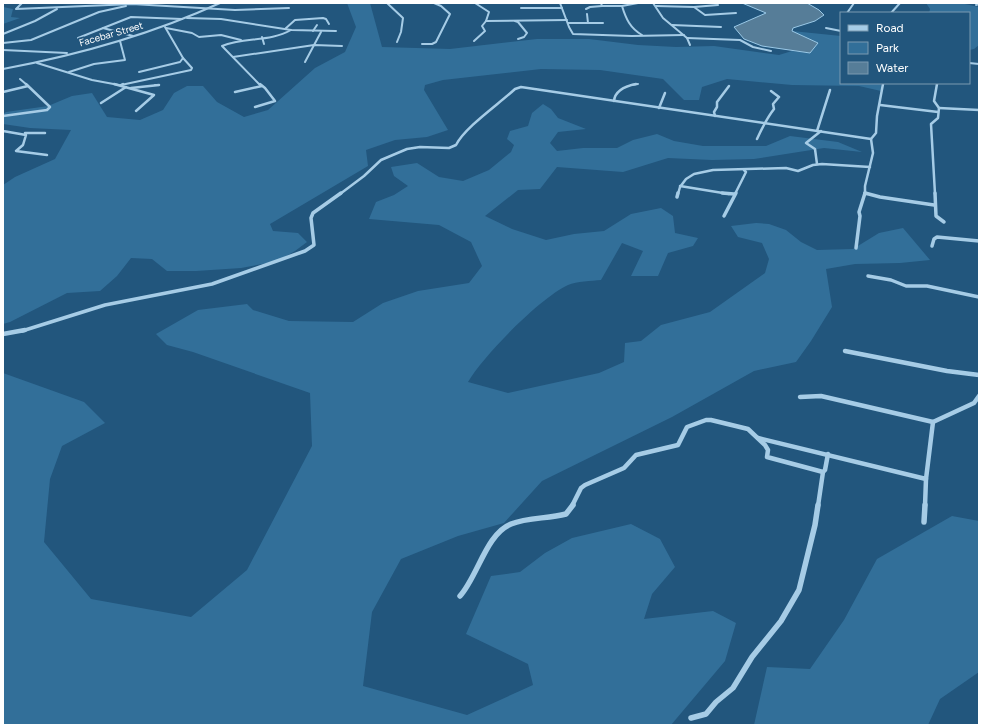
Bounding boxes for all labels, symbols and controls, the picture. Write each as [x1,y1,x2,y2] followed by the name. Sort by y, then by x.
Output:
[840,12,970,84] legend
[77,19,145,49] street label: Facebar Street
[876,21,904,35] text: Road
[876,41,899,55] text: Park
[876,61,908,75] text: Water

